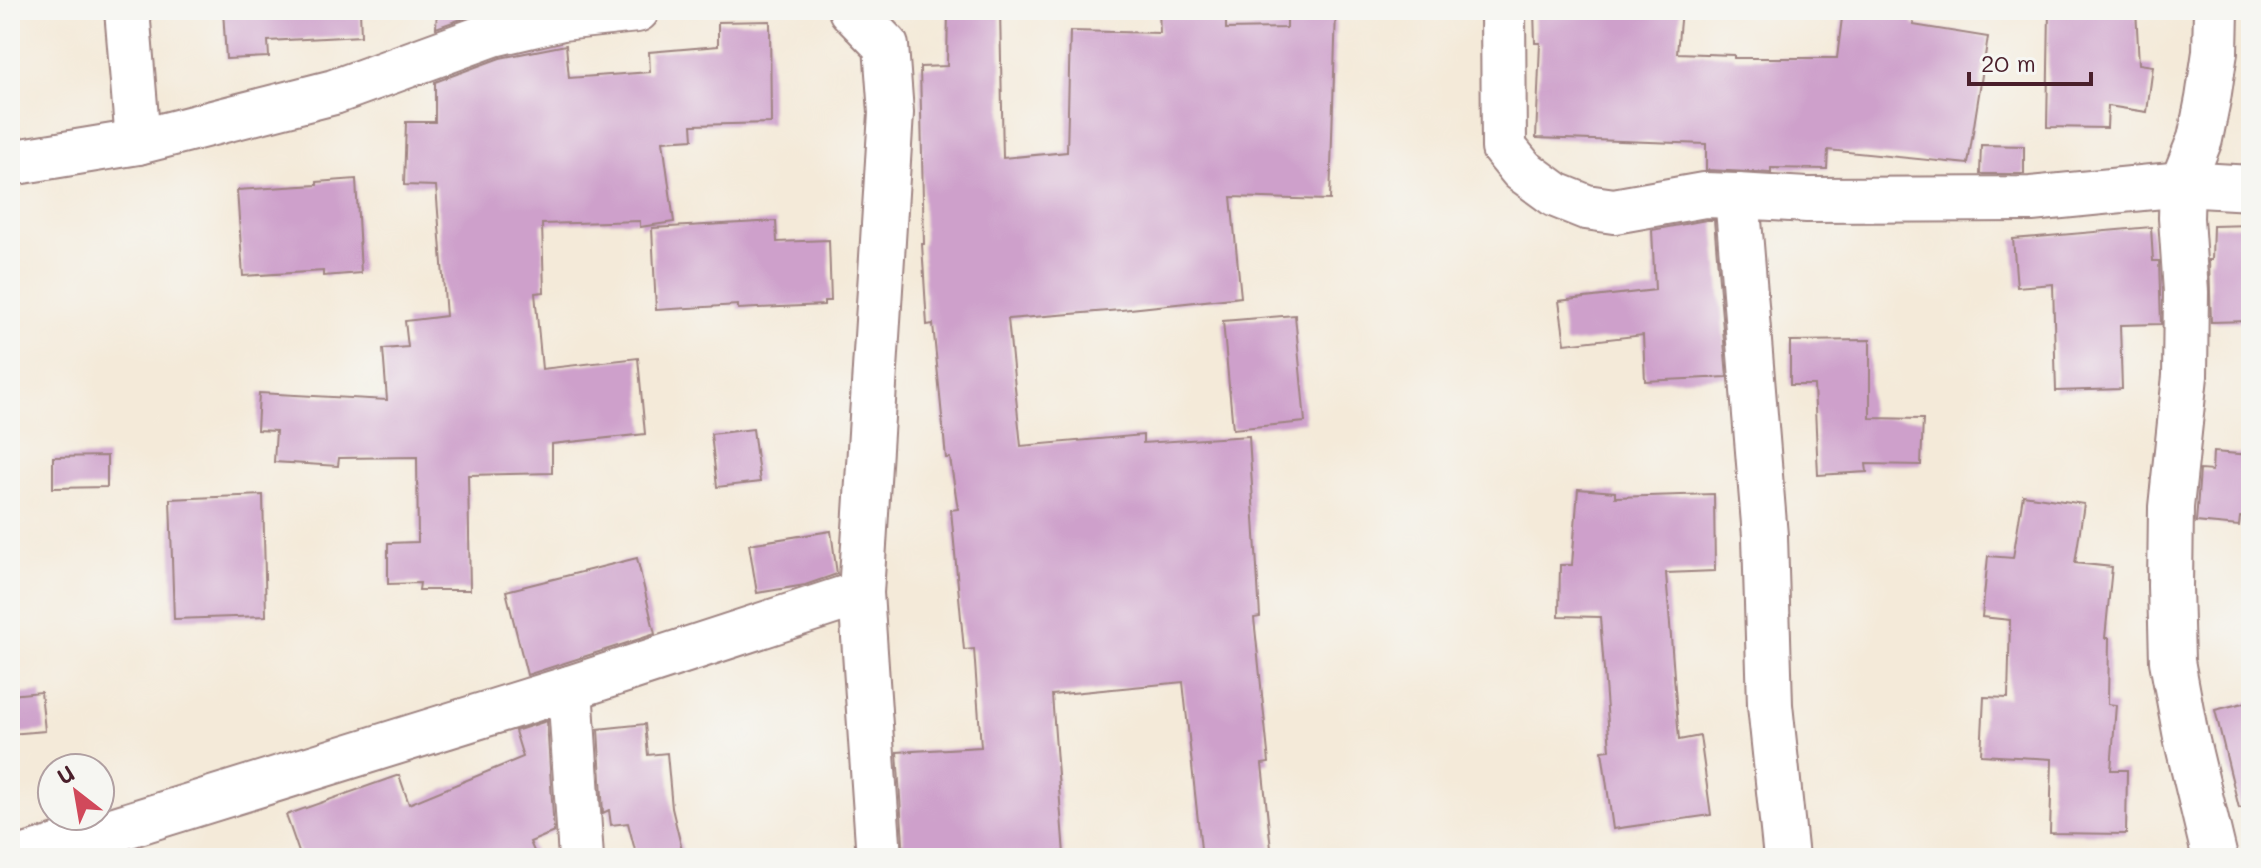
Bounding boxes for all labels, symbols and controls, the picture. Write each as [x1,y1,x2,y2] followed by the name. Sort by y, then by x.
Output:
[1969,36,2091,86] scale bar
[1981,47,2036,78] text: 20 m
[36,752,116,832] north arrow
[51,758,80,791] text: U

